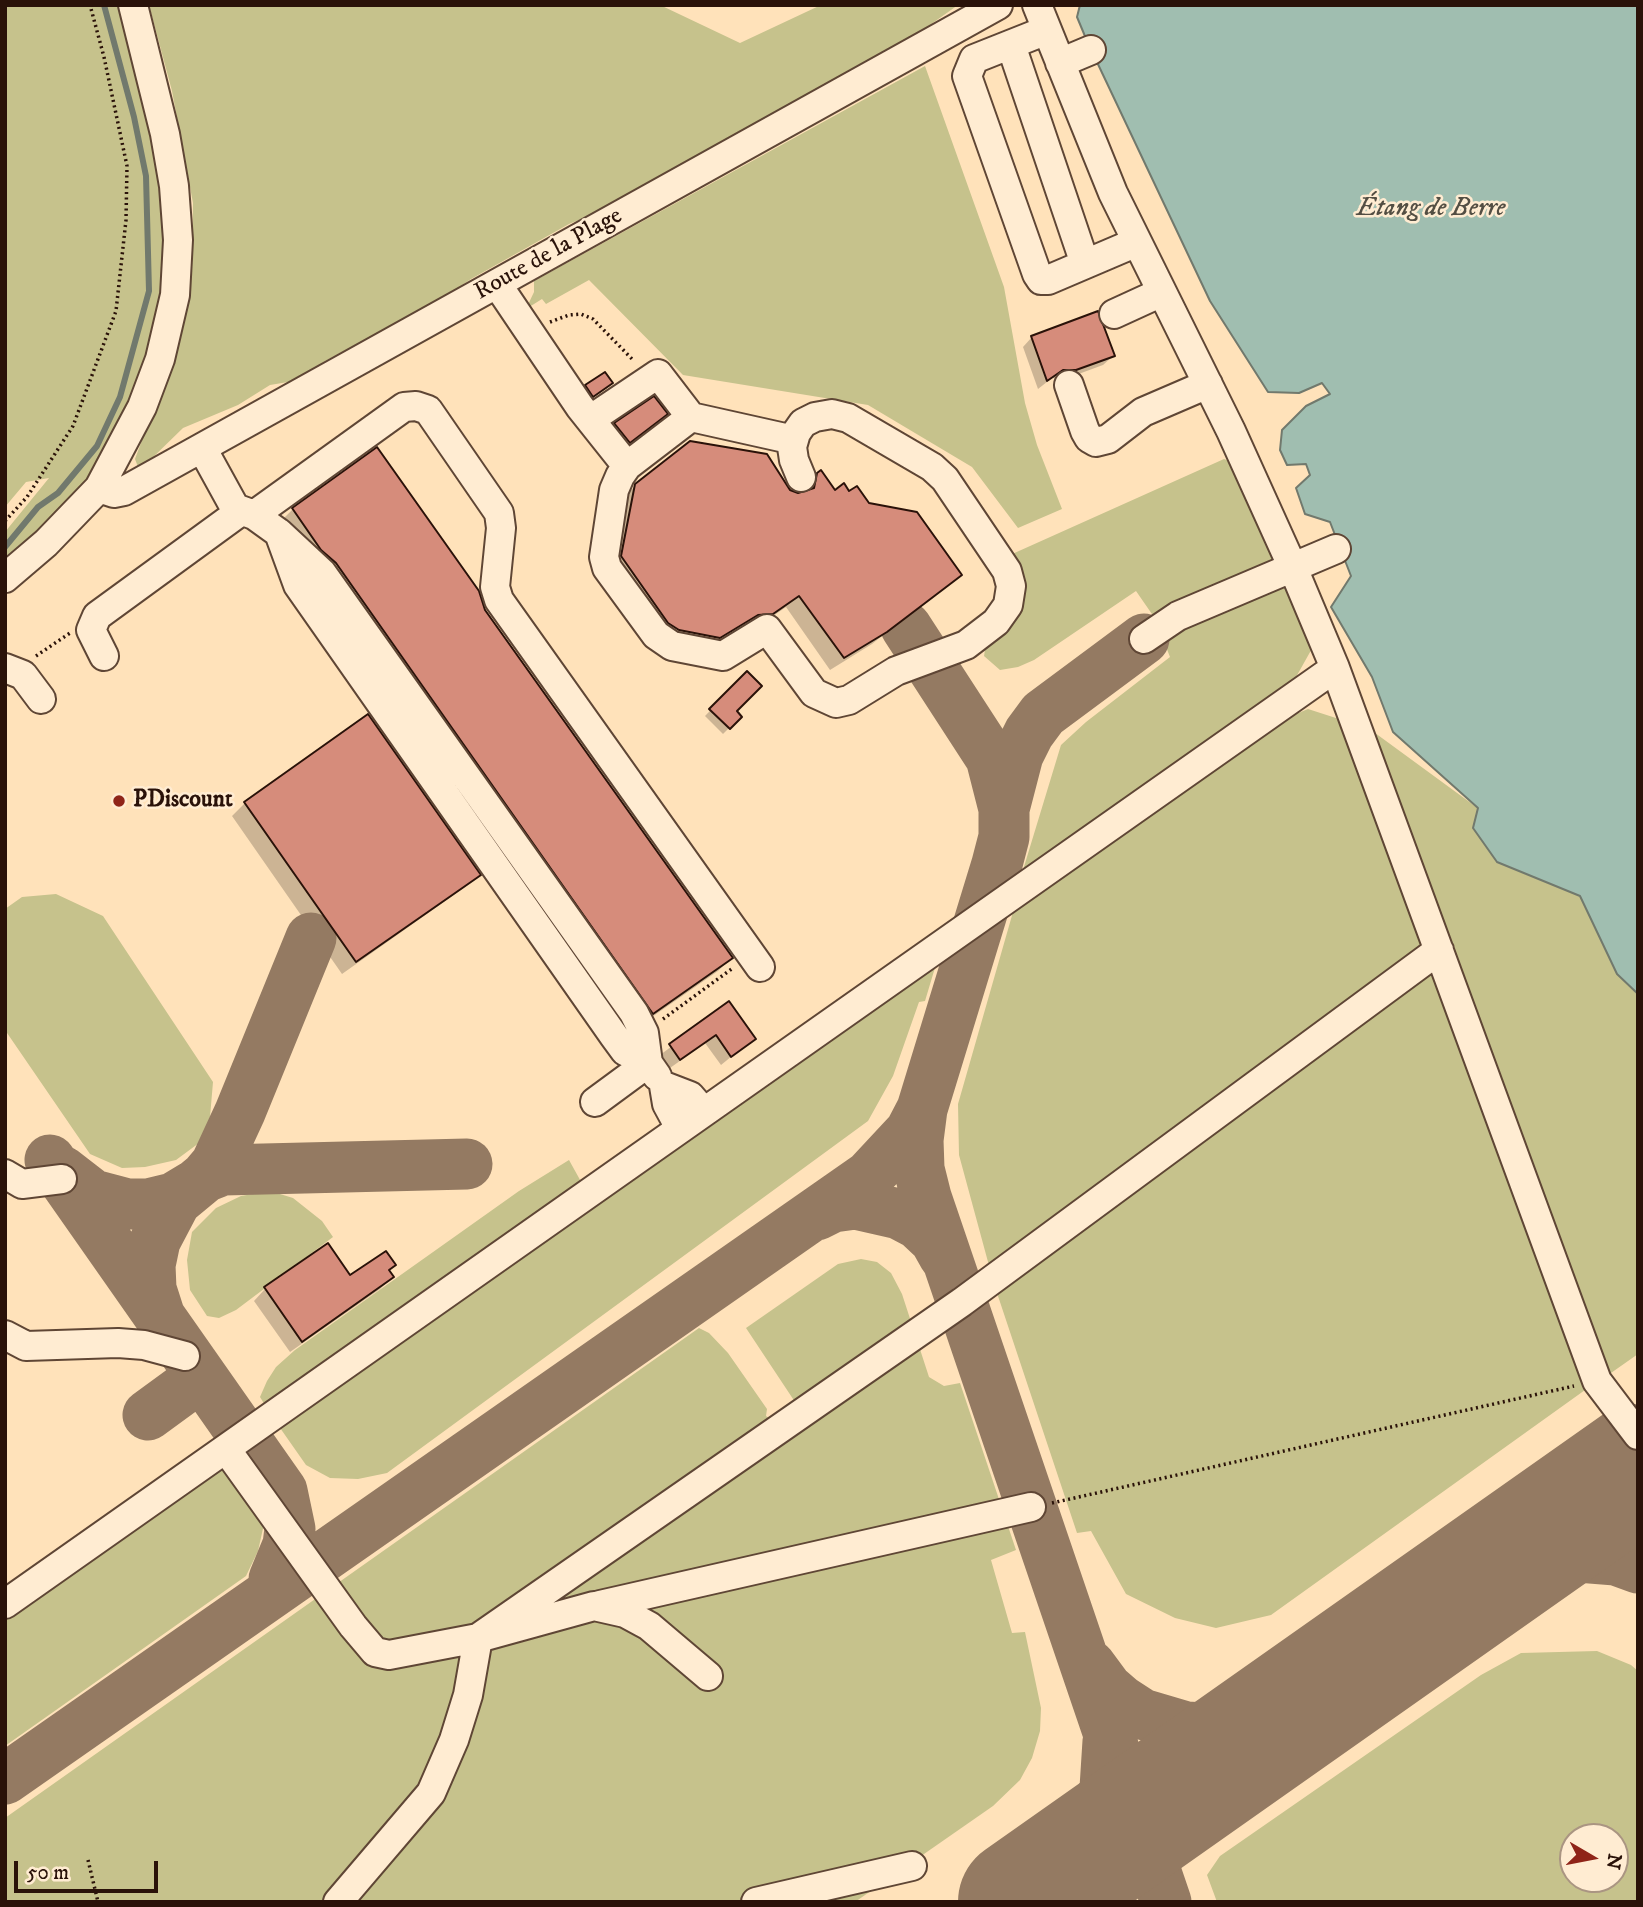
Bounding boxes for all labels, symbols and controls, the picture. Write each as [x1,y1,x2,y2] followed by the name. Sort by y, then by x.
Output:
[1357,194,1505,226] water label: Étang de Berre
[470,203,628,307] street label: Route de la Plage
[133,787,233,815] place label: PDiscount
[111,793,127,809] marker: PDiscount
[1559,1823,1629,1893] north arrow
[18,1848,161,1892] scale bar
[1601,1852,1626,1871] text: N
[27,1860,69,1886] text: 50 m

